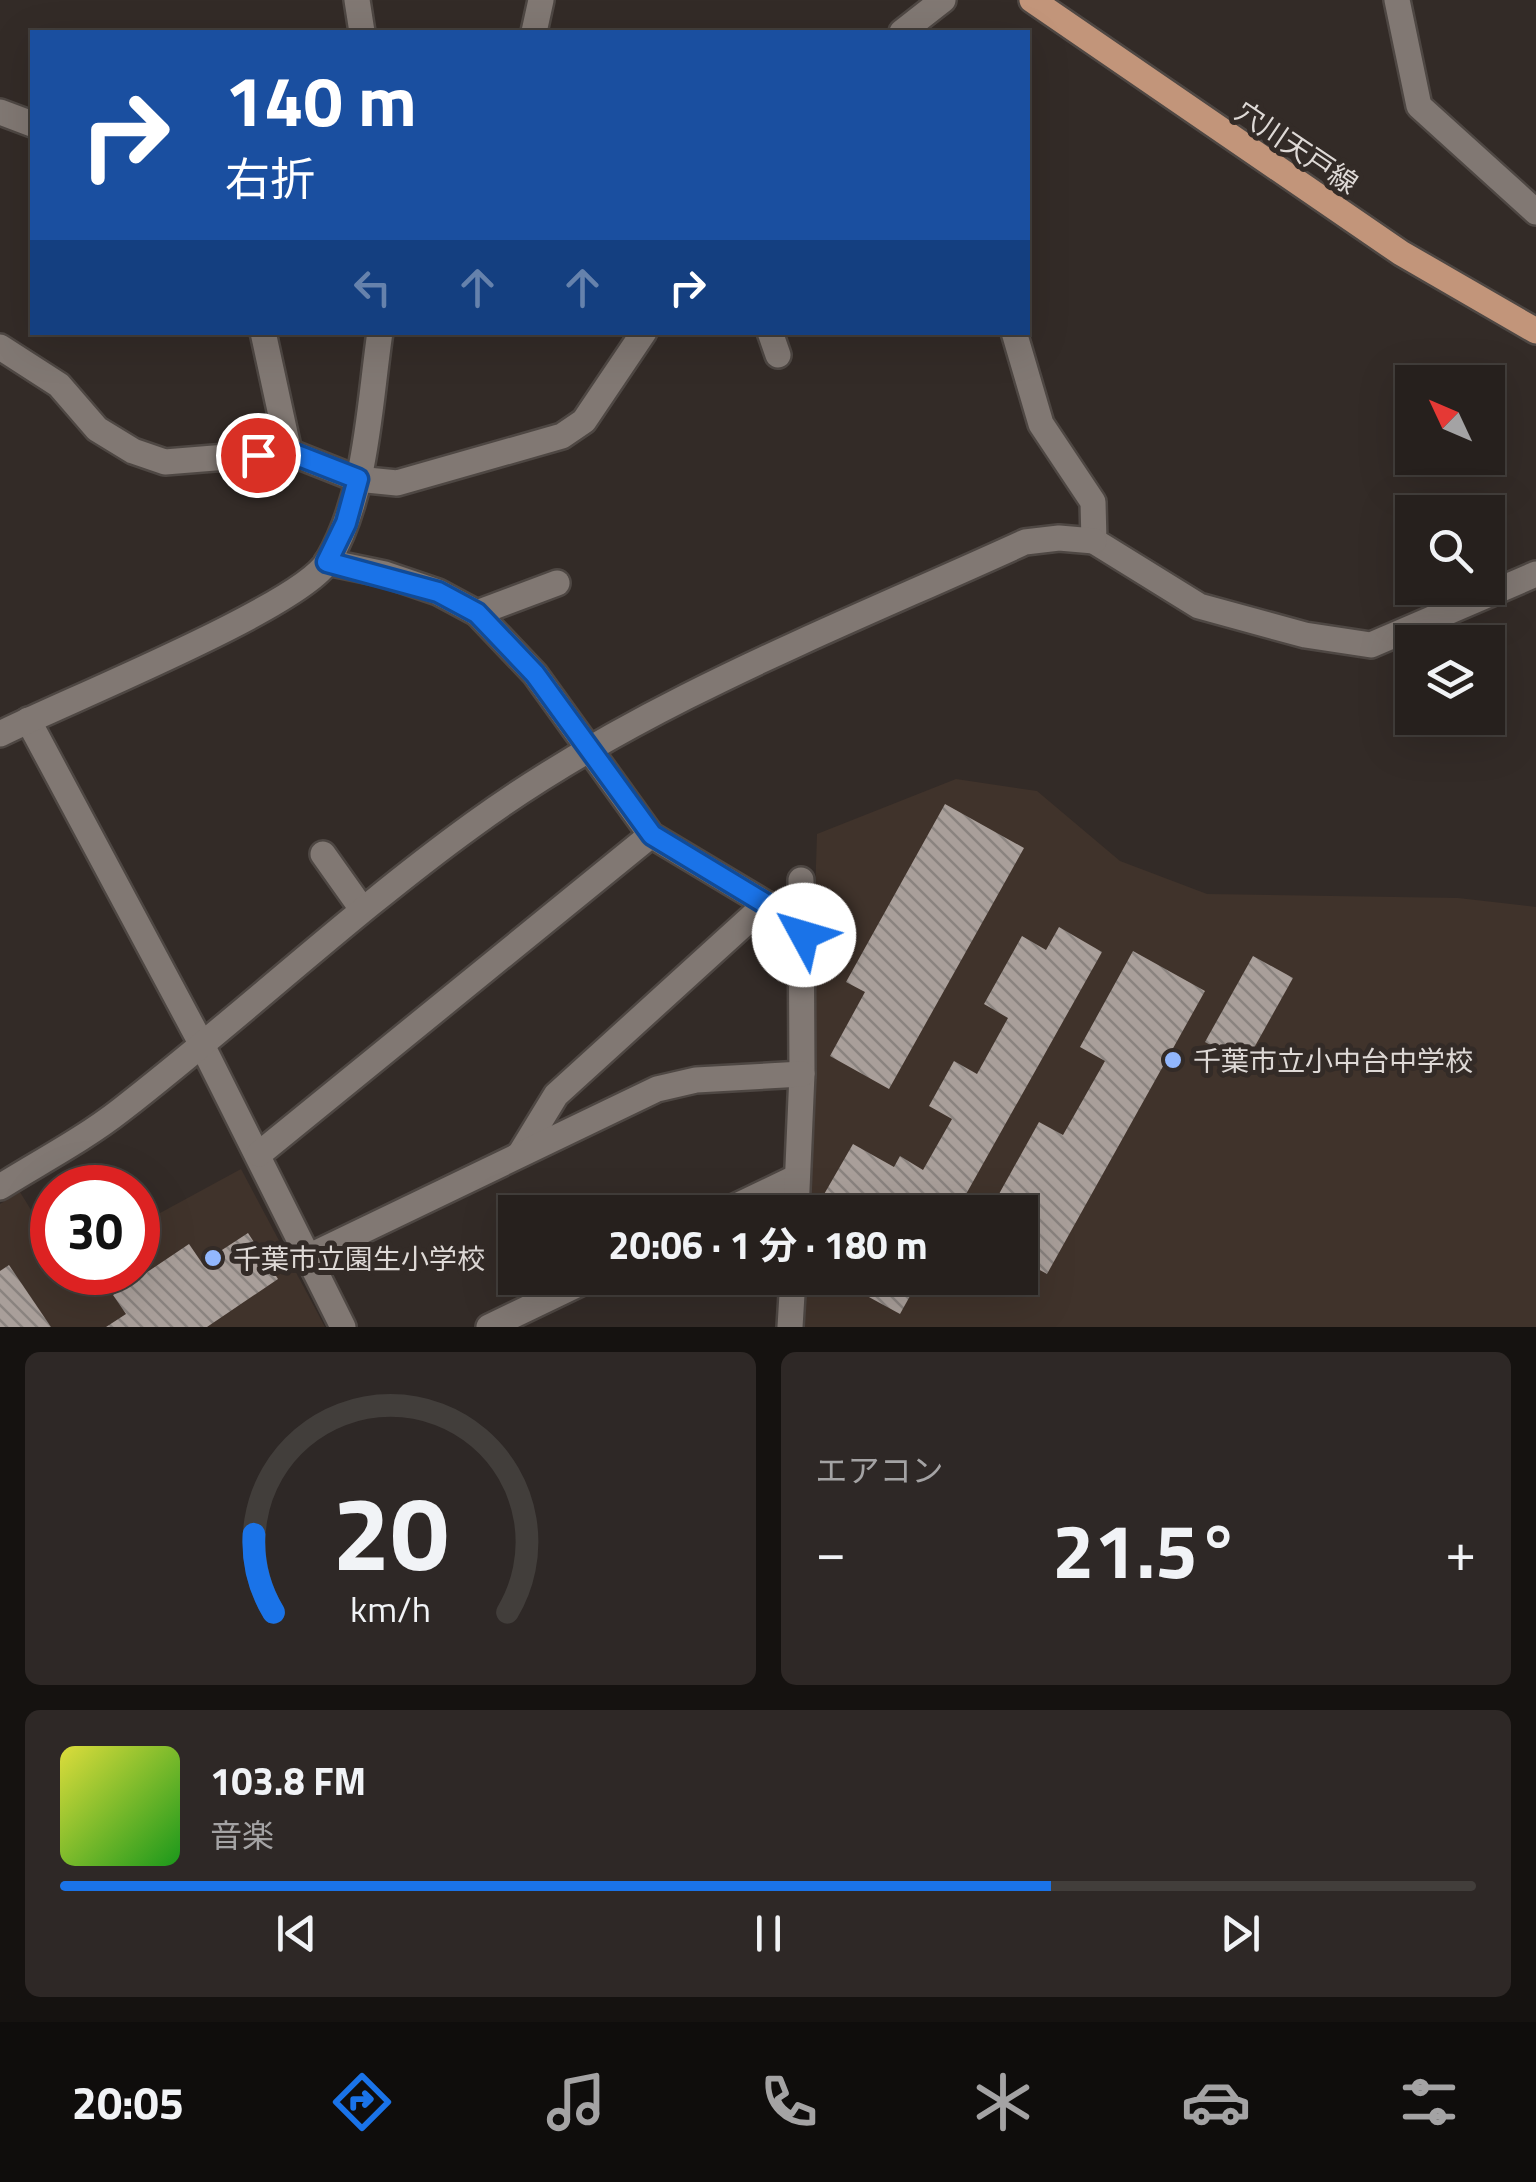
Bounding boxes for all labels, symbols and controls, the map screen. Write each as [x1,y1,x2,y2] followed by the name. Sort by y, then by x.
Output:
[225,47,417,153] text: 140 m
[60,70,190,200] icon: right
[1227,90,1367,204] street label: 穴川天戸線
[225,144,315,212] text: 右折
[345,260,400,315] icon: left
[450,260,505,315] icon: ahead
[555,260,610,315] icon: ahead
[660,260,715,315] icon: right
[1395,365,1505,475] north arrow
[1395,365,1505,735] map controls
[216,413,301,498] pin
[231,428,286,483] icon: arrive
[1395,495,1505,605] button: search
[1395,625,1505,735] button: layers
[752,883,856,987] position arrow
[1193,1039,1473,1082] place label: 千葉市立小中台中学校
[1162,1049,1184,1071] marker: 千葉市立小中台中学校
[30,1165,160,1295] speed limit sign: 30
[608,1216,928,1274] text: 20:06 · 1 分 · 180 m
[233,1237,485,1280] place label: 千葉市立園生小学校
[202,1247,224,1269] marker: 千葉市立園生小学校
[816,1446,944,1494] text: エアコン
[332,1452,448,1610] text: 20
[1052,1493,1239,1607] text: 21.5°
[816,1509,846,1592] text: −
[1445,1509,1476,1592] text: +
[350,1581,431,1636] text: km/h
[210,1752,366,1810] text: 103.8 FM
[210,1811,274,1859] text: 音楽
[269,1906,324,1961] icon: previous
[741,1906,796,1961] icon: pause
[1213,1906,1268,1961] icon: next
[327,2067,397,2137] icon: directions
[541,2067,611,2137] icon: music
[754,2067,824,2137] icon: phone
[968,2067,1038,2137] icon: climate
[1181,2067,1251,2137] icon: car
[1394,2067,1464,2137] icon: filters
[72,2068,184,2136] text: 20:05

